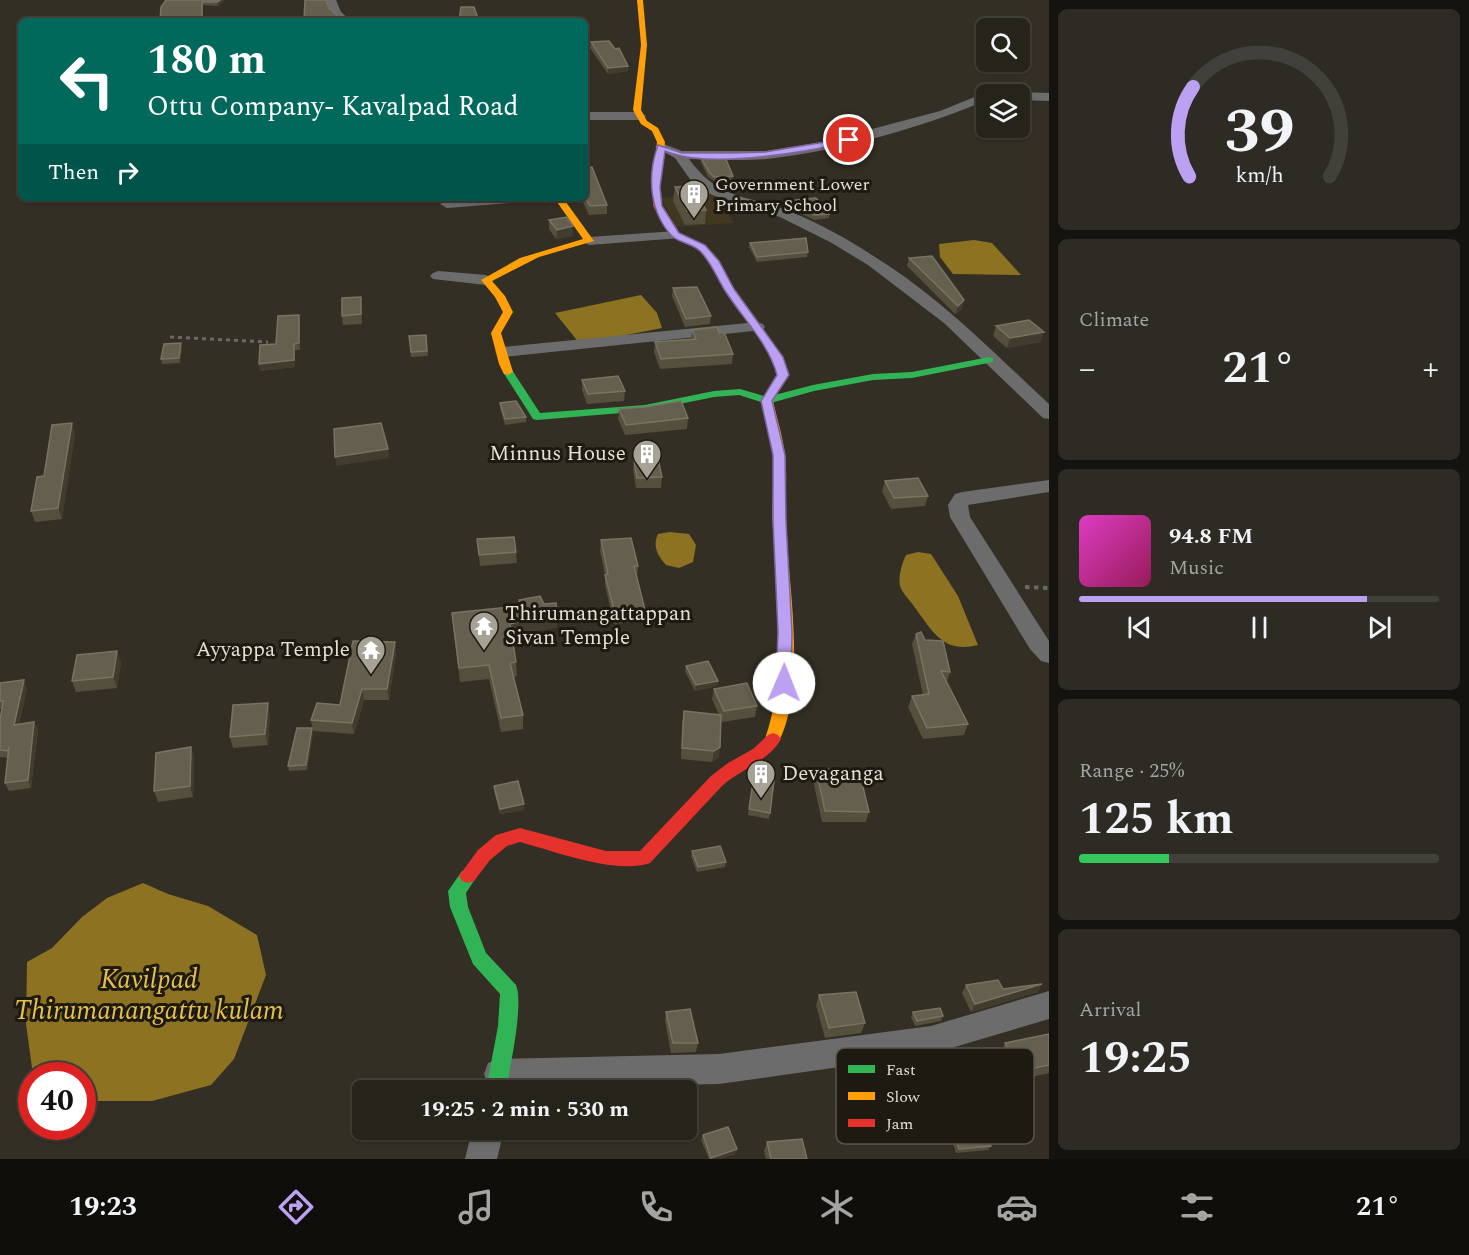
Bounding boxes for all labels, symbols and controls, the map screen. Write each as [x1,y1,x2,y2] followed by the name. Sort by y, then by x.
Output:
[976,18,1030,138] map controls
[976,18,1030,72] button: search
[147,29,266,92] text: 180 m
[48,42,126,120] icon: left
[976,84,1030,138] button: layers
[1224,85,1294,180] text: 39
[147,86,519,128] text: Ottu Company- Kavalpad Road
[823,114,874,165] pin
[832,123,865,156] icon: arrive
[48,156,99,189] text: Then
[111,156,144,189] icon: right
[1235,159,1283,192] text: km/h
[715,171,870,219] place label: Government Lower Primary School
[678,178,710,220] building icon: Government Lower Primary School
[1079,305,1149,335] text: Climate
[1223,334,1296,403] text: 21°
[1079,344,1096,394] text: −
[1423,344,1439,394] text: +
[489,438,626,470] place label: Minnus House
[631,438,663,480] building icon: Minnus House
[1169,520,1253,553] text: 94.8 FM
[1169,553,1224,583] text: Music
[505,598,691,654] place label: Thirumangattappan Sivan Temple
[468,610,500,652] temple icon: Thirumangattappan Sivan Temple
[1123,611,1156,644] icon: previous
[1243,611,1276,644] icon: pause
[1363,611,1396,644] icon: next
[196,634,350,666] place label: Ayyappa Temple
[355,634,387,676] temple icon: Ayyappa Temple
[752,651,816,715] position arrow
[1079,756,1184,786] text: Range · 25%
[745,758,777,800] building icon: Devaganga
[782,758,885,790] place label: Devaganga
[1079,785,1234,854] text: 125 km
[14,959,284,1032] water label: Kavilpad Thirumanangattu kulam
[1079,995,1141,1025] text: Arrival
[1079,1024,1192,1093] text: 19:25
[836,1048,1034,1144] legend
[886,1058,916,1082] text: Fast
[18,1062,96,1140] speed limit sign: 40
[886,1085,921,1109] text: Slow
[420,1093,629,1126] text: 19:25 · 2 min · 530 m
[886,1112,914,1136] text: Jam
[69,1186,137,1228] text: 19:23
[275,1186,317,1228] icon: directions
[455,1186,497,1228] icon: music
[635,1186,677,1228] icon: phone
[816,1186,858,1228] icon: climate
[996,1186,1038,1228] icon: car
[1176,1186,1218,1228] icon: filters
[1356,1186,1400,1228] text: 21°

